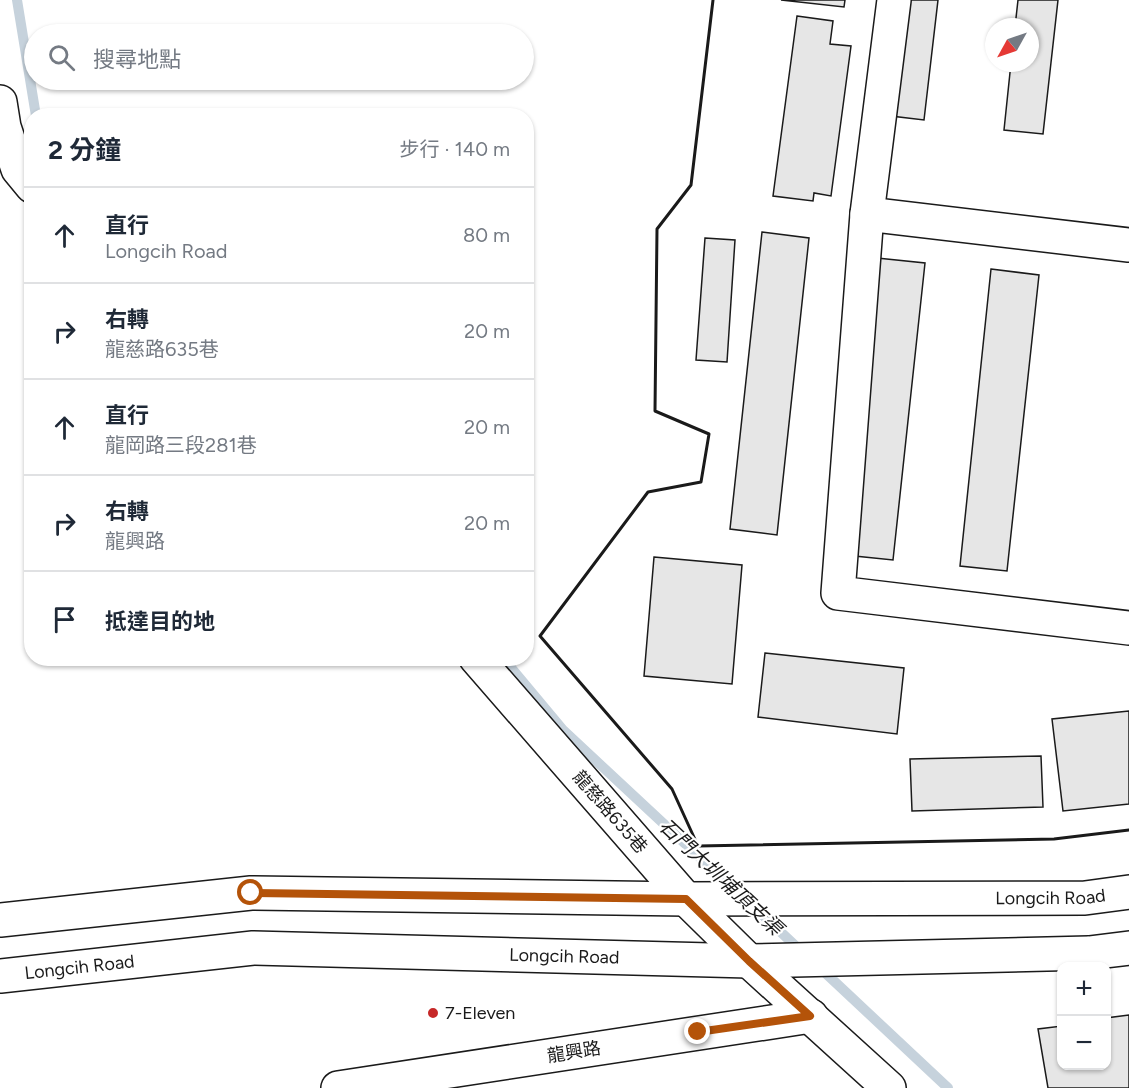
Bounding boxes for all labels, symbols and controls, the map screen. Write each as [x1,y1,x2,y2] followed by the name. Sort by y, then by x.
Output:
[985,18,1039,72] north arrow
[24,24,534,90] search box
[45,41,78,74] icon: search
[93,46,181,73] text: 搜尋地點
[48,134,121,166] text: 2 分鐘
[400,137,510,161] text: 步行 · 140 m
[105,212,149,239] text: 直行
[48,219,81,252] icon: ahead
[463,223,510,247] text: 80 m
[105,239,228,263] text: Longcih Road
[105,306,149,333] text: 右轉
[48,315,81,348] icon: right
[464,319,510,343] text: 20 m
[105,337,219,361] text: 龍慈路635巷
[105,402,149,429] text: 直行
[48,411,81,444] icon: ahead
[464,415,510,439] text: 20 m
[105,433,257,457] text: 龍岡路三段281巷
[105,498,149,525] text: 右轉
[48,507,81,540] icon: right
[464,511,510,535] text: 20 m
[105,529,165,553] text: 龍興路
[48,603,81,636] icon: arrive
[105,608,215,635] text: 抵達目的地
[568,766,652,858] street label: 龍慈路635巷
[654,814,790,942] water label: 石門大圳埔頂支渠
[237,879,263,905] route start
[995,884,1107,909] street label: Longcih Road
[509,944,620,969] street label: Longcih Road
[23,950,136,984] street label: Longcih Road
[1057,962,1111,1070] map controls
[1057,962,1111,1016] button: +
[445,1002,515,1024] place label: 7-Eleven
[426,1006,440,1020] marker: 7-Eleven
[1057,1016,1111,1070] button: −
[684,1018,710,1044] route end
[546,1037,602,1067] street label: 龍興路

